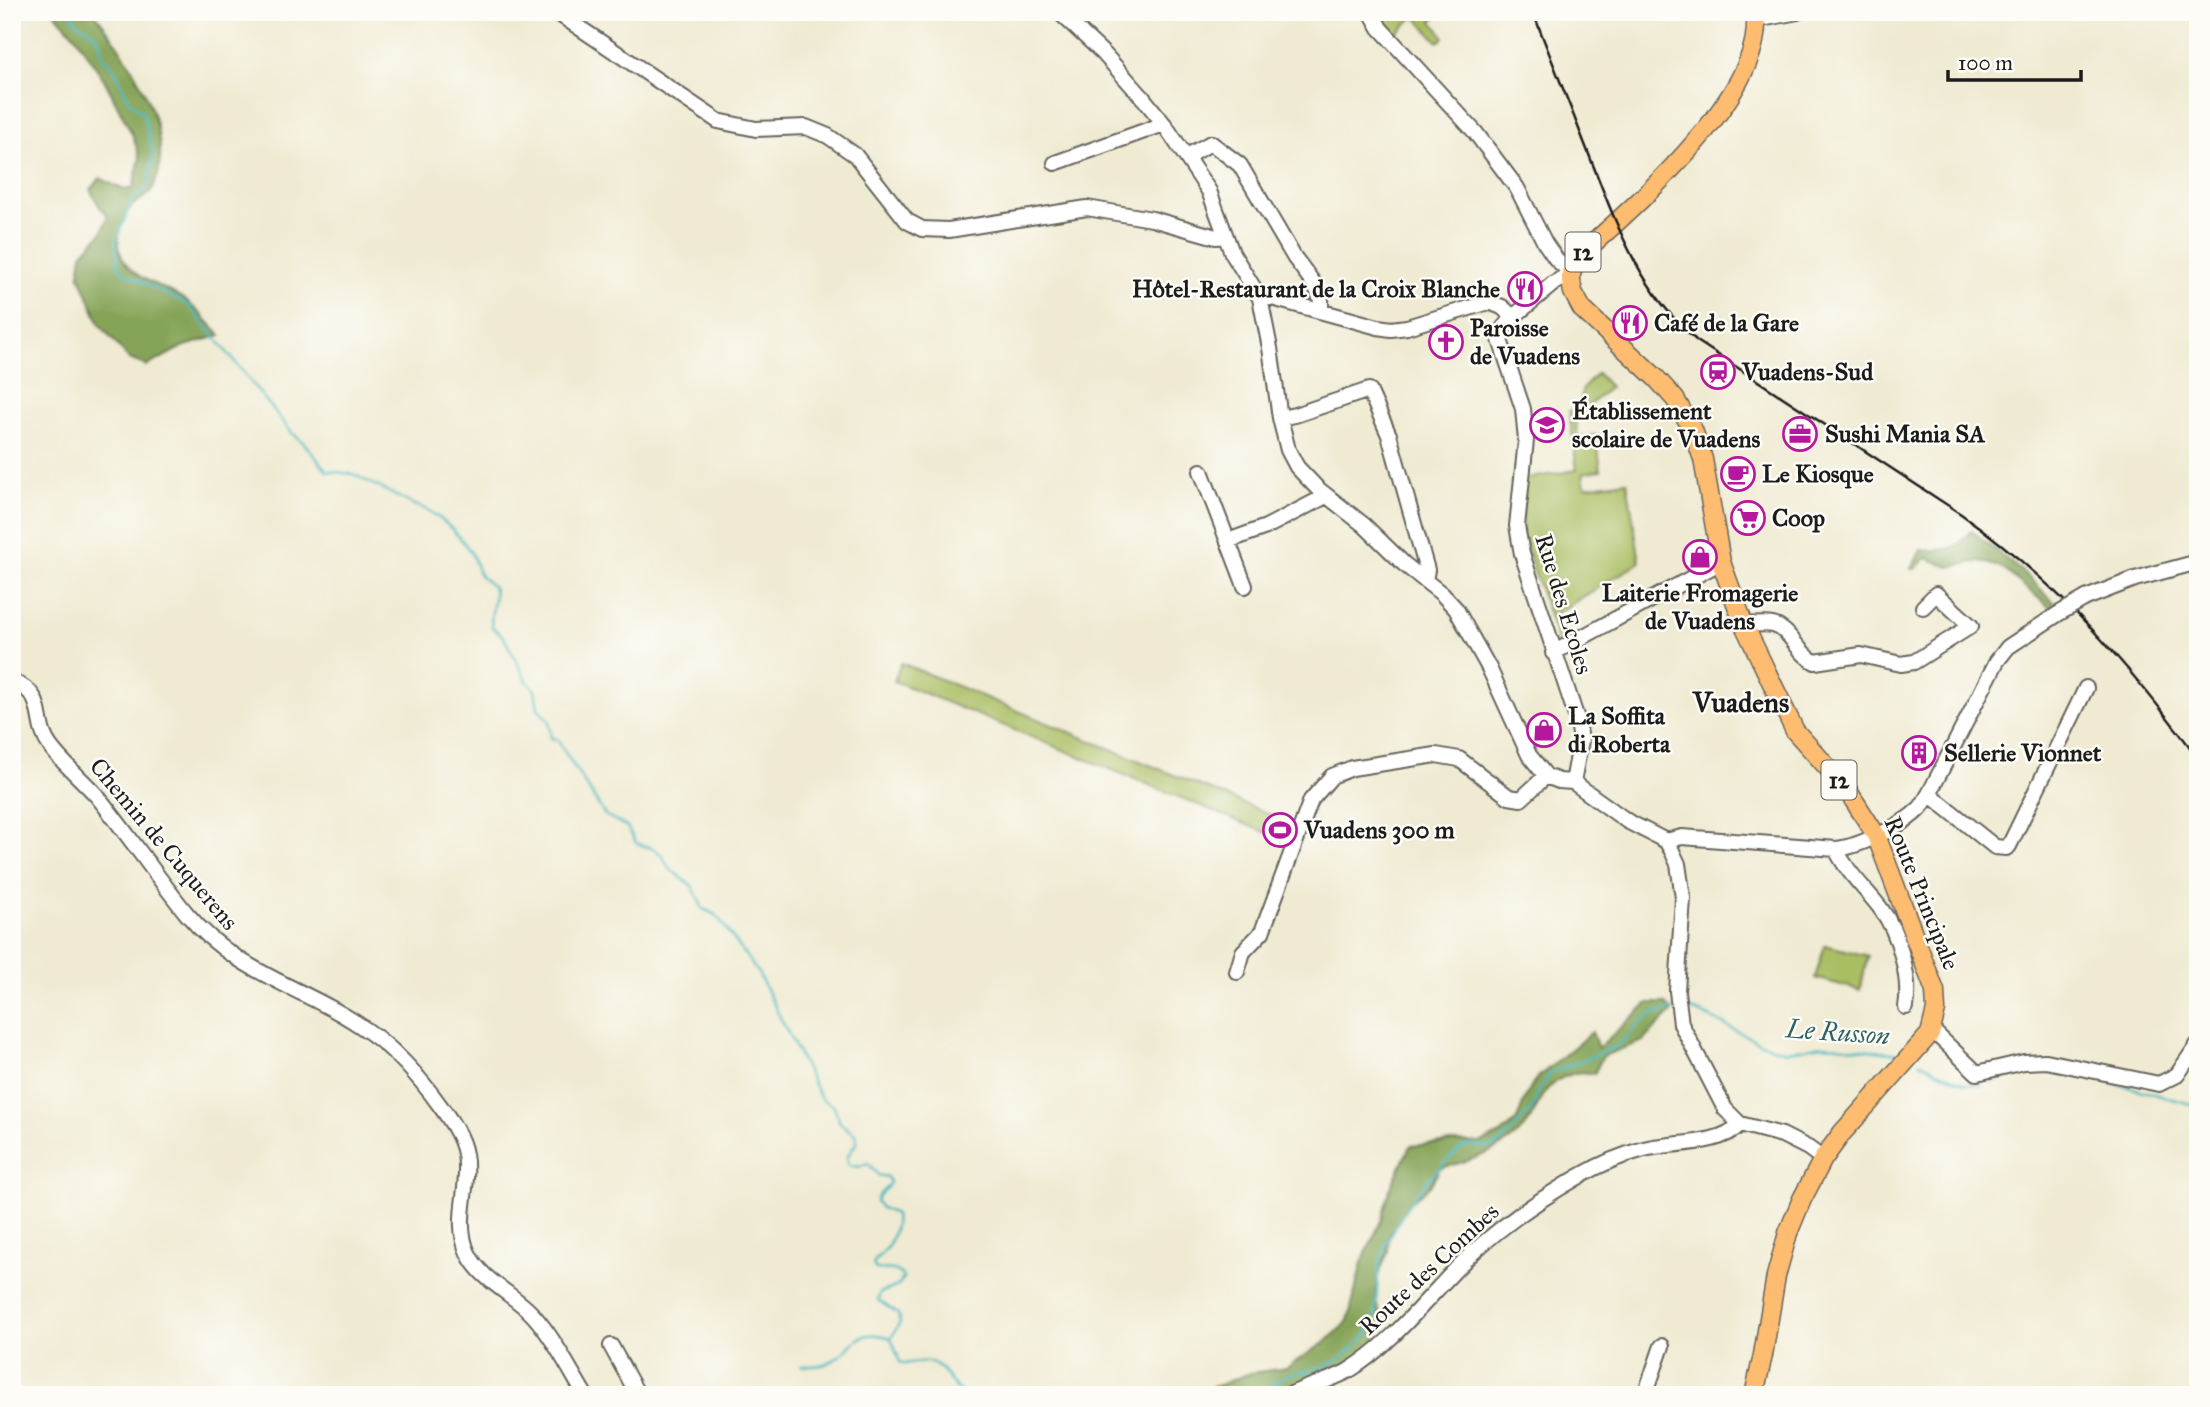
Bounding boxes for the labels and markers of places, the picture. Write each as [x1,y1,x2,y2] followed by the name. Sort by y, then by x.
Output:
[1506,270,1544,308] restaurant icon: Hôtel-Restaurant de la Croix Blanche
[1132,274,1500,304] place label: Hôtel-Restaurant de la Croix Blanche
[1611,304,1649,342] restaurant icon: Café de la Gare
[1654,308,1799,338] place label: Café de la Gare
[1470,313,1580,371] place label: Paroisse de Vuadens
[1427,323,1465,361] church icon: Paroisse de Vuadens
[1699,353,1737,391] station icon: Vuadens-Sud
[1741,357,1874,387] place label: Vuadens-Sud
[1572,395,1760,454] place label: Établissement scolaire de Vuadens
[1528,406,1566,444] school or university icon: Établissement scolaire de Vuadens
[1781,415,1819,453] office icon: Sushi Mania SA
[1825,419,1986,449] place label: Sushi Mania SA
[1719,455,1757,493] cafe icon: Le Kiosque
[1762,459,1874,489] place label: Le Kiosque
[1729,499,1767,537] supermarket icon: Coop
[1772,503,1825,533] place label: Coop
[1681,538,1719,576] shop icon: Laiterie Fromagerie de Vuadens
[1602,578,1798,636] place label: Laiterie Fromagerie de Vuadens
[1568,701,1671,759] place label: La Soffita di Roberta
[1525,711,1563,749] shop icon: La Soffita di Roberta
[1900,734,1938,772] building icon: Sellerie Vionnet
[1944,738,2102,768] place label: Sellerie Vionnet
[1261,811,1299,849] sports icon: Vuadens 300 m
[1303,815,1456,845] place label: Vuadens 300 m

